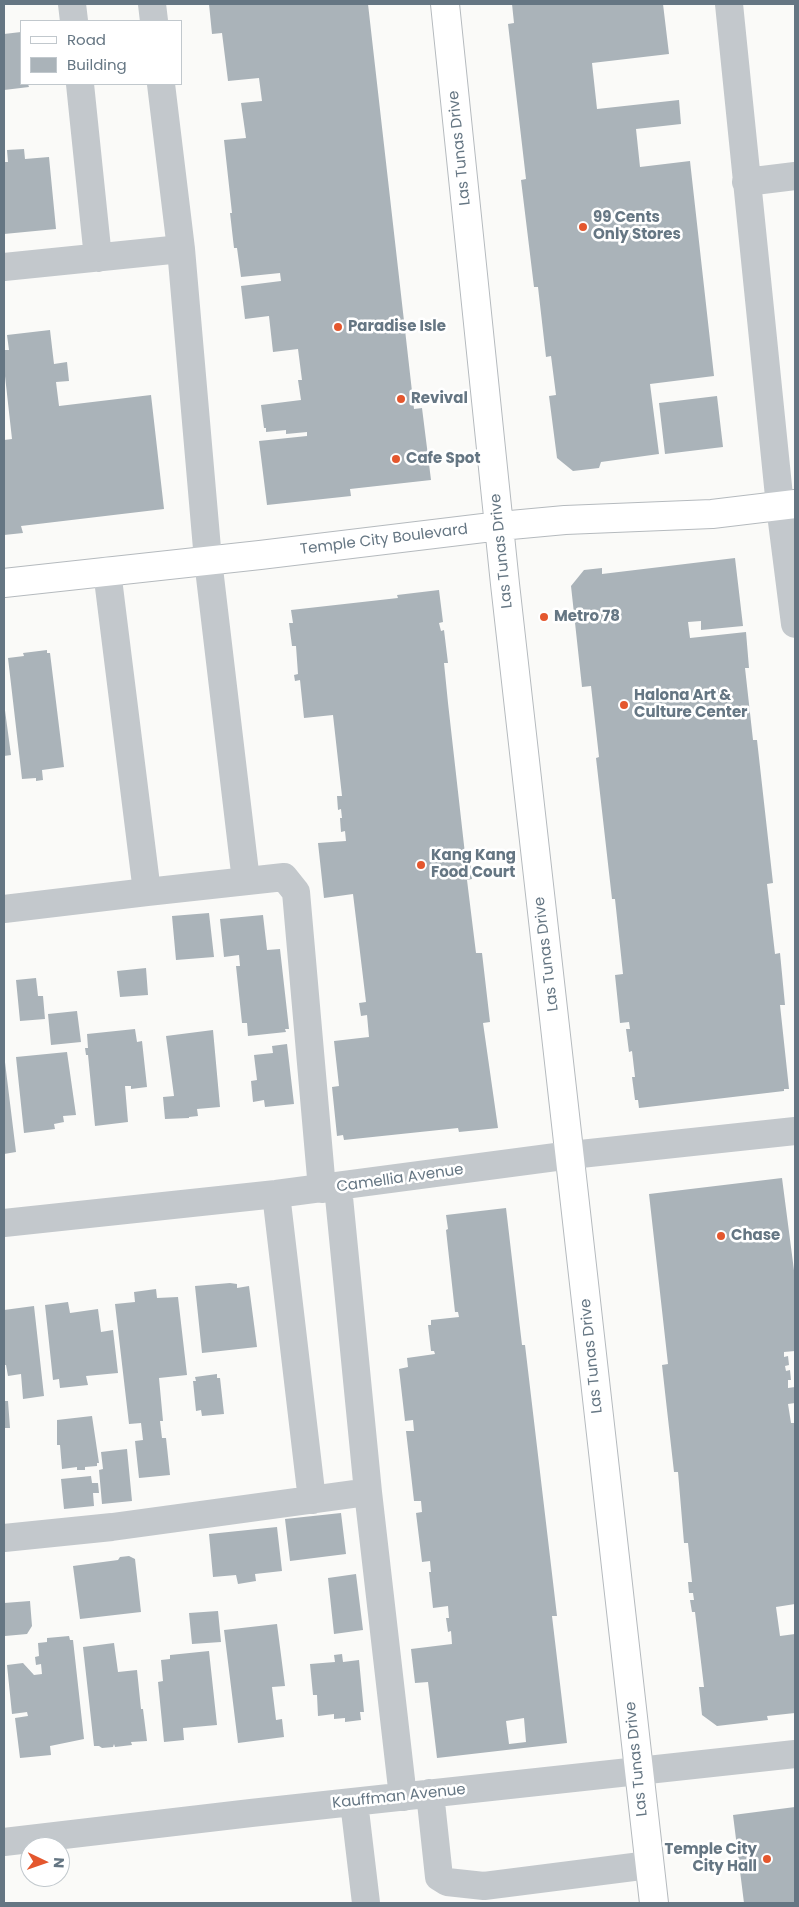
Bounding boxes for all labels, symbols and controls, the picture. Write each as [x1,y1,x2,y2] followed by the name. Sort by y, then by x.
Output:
[20,20,182,85] legend
[67,29,106,50] text: Road
[67,54,127,75] text: Building
[445,90,475,206] street label: Las Tunas Drive
[593,209,681,244] place label: 99 Cents Only Stores
[577,221,589,233] marker: 99 Cents Only Stores
[348,318,446,336] place label: Paradise Isle
[332,321,344,333] marker: Paradise Isle
[411,390,468,408] place label: Revival
[395,393,407,405] marker: Revival
[406,450,480,468] place label: Cafe Spot
[390,453,402,465] marker: Cafe Spot
[487,493,517,609] street label: Las Tunas Drive
[299,521,469,559] street label: Temple City Boulevard
[554,608,620,626] place label: Metro 78
[538,611,550,623] marker: Metro 78
[634,687,748,722] place label: Halona Art & Culture Center
[618,699,630,711] marker: Halona Art & Culture Center
[431,847,516,882] place label: Kang Kang Food Court
[415,859,427,871] marker: Kang Kang Food Court
[531,896,563,1012] street label: Las Tunas Drive
[335,1161,465,1197] street label: Camellia Avenue
[731,1227,780,1245] place label: Chase
[715,1230,727,1242] marker: Chase
[577,1298,607,1414] street label: Las Tunas Drive
[622,1701,652,1817] street label: Las Tunas Drive
[331,1781,467,1813] street label: Kauffman Avenue
[20,1837,70,1887] north arrow
[665,1841,757,1876] place label: Temple City City Hall
[761,1853,773,1865] marker: Temple City City Hall
[49,1857,69,1869] text: N

